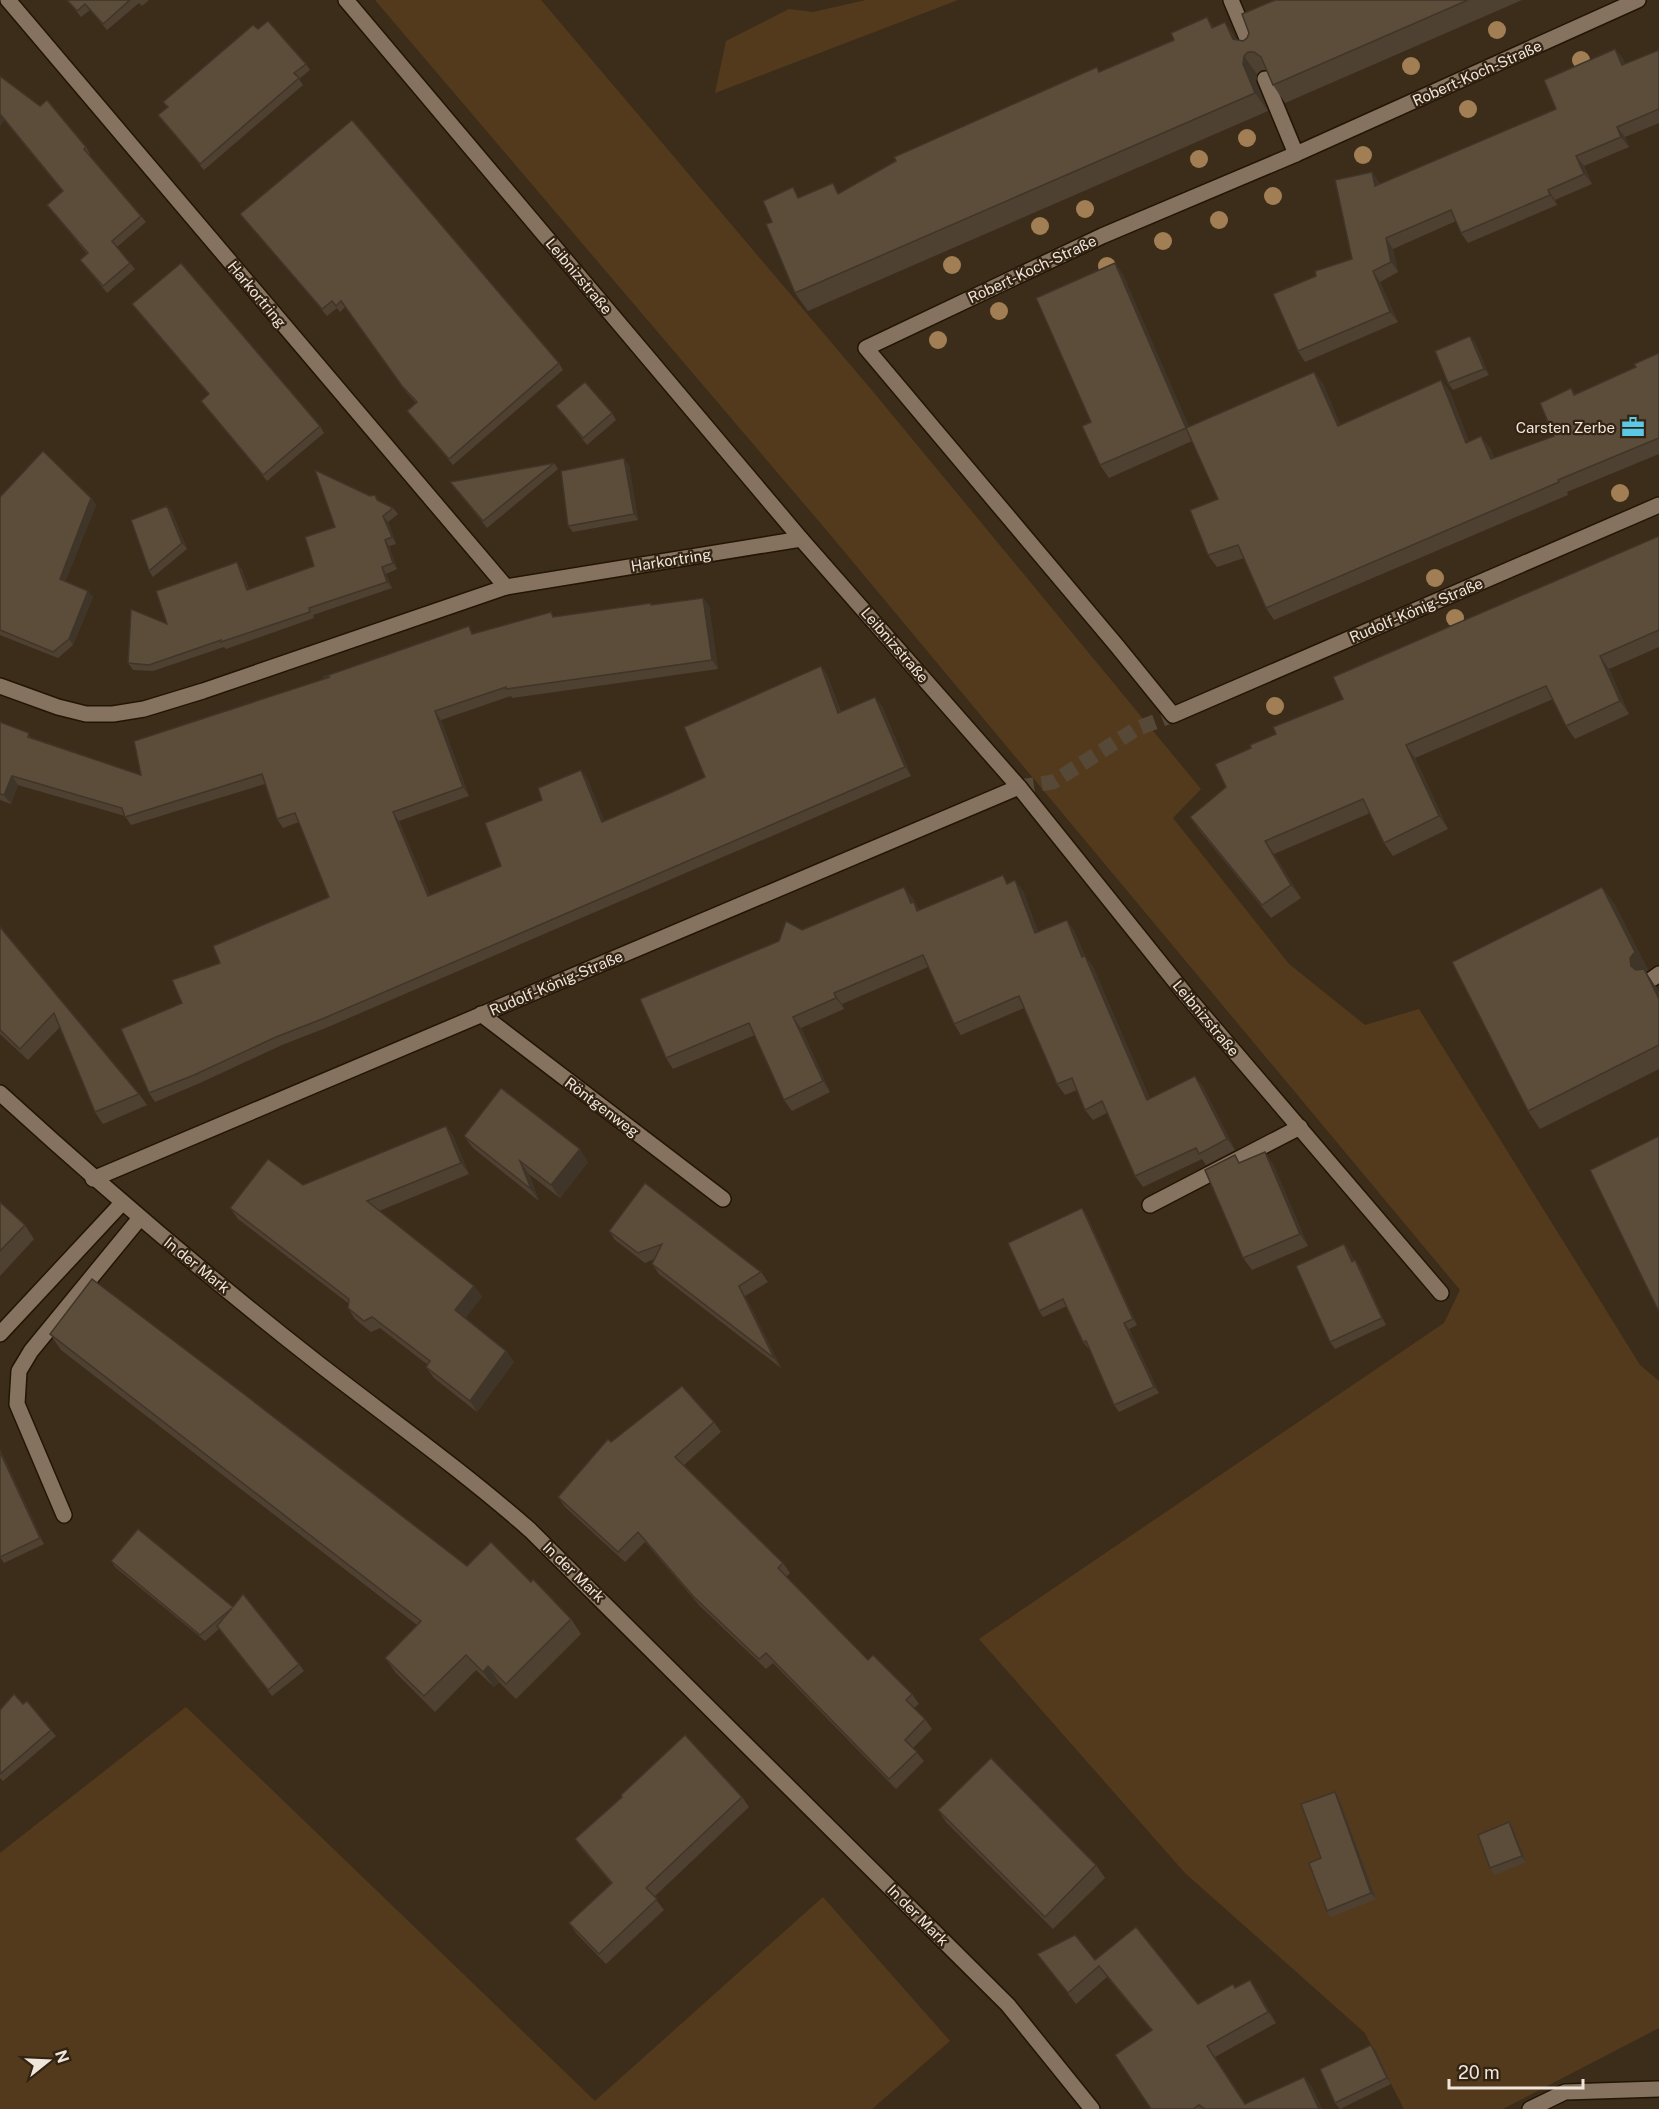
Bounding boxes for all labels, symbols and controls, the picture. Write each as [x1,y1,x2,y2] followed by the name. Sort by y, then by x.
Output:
[1410,37,1544,109] street label: Robert-Koch-Straße
[965,232,1099,306] street label: Robert-Koch-Straße
[542,235,616,317] street label: Leibnizstraße
[224,257,290,331] street label: Harkortring
[1620,414,1646,440] office icon: Carsten Zerbe
[1516,419,1615,436] place label: Carsten Zerbe
[630,545,712,575] street label: Harkortring
[1347,574,1485,646] street label: Rudolf-König-Straße
[858,604,932,686] street label: Leibnizstraße
[487,947,625,1019] street label: Rudolf-König-Straße
[1169,977,1243,1059] street label: Leibnizstraße
[562,1074,642,1140] street label: Röntgenweg
[161,1233,233,1297] street label: In der Mark
[540,1538,608,1606] street label: In der Mark
[884,1881,952,1949] street label: In der Mark
[18,2031,78,2091] north arrow
[51,2048,73,2065] text: N
[1449,2052,1582,2090] scale bar
[1458,2062,1500,2083] text: 20 m

